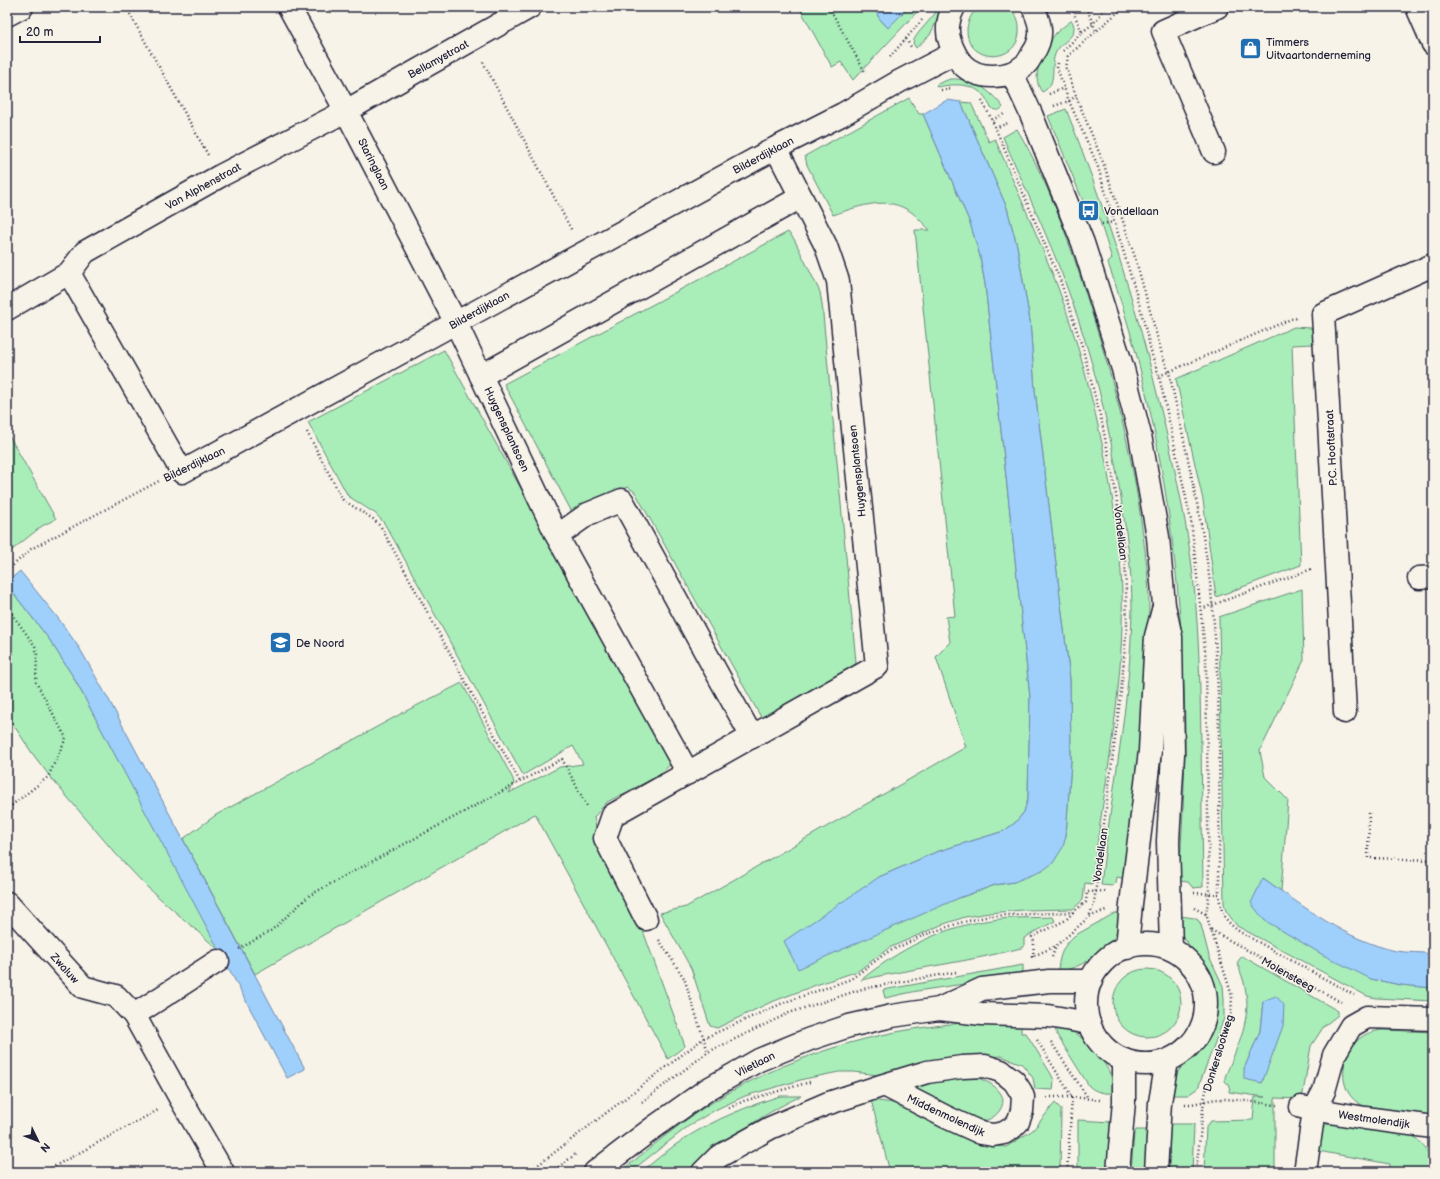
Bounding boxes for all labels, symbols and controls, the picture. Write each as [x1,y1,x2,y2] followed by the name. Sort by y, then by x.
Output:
[20,18,100,44] scale bar
[26,25,53,40] text: 20 m
[1238,35,1264,61] shop icon: Timmers Uitvaartonderneming
[1266,36,1371,62] place label: Timmers Uitvaartonderneming
[406,37,471,81] street label: Bellamystraat
[731,134,796,177] street label: Bilderdijklaan
[355,136,392,192] street label: Staringlaan
[163,160,244,213] street label: Van Alphenstraat
[1075,198,1101,224] bus stop icon: Vondellaan
[1104,205,1159,218] place label: Vondellaan
[447,289,512,332] street label: Bilderdijklaan
[481,385,532,474] street label: Huygensplantsoen
[1323,409,1340,486] street label: P.C. Hooftstraat
[846,424,869,518] street label: Huygensplantsoen
[161,444,227,485] street label: Bilderdijklaan
[1111,505,1130,561] street label: Vondellaan
[267,630,293,656] school or university icon: De Noord
[296,637,344,650] place label: De Noord
[1090,827,1111,883] street label: Vondellaan
[47,950,82,987] street label: Zwaluw
[1259,955,1317,994] street label: Molensteeg
[1201,1013,1236,1093] street label: Donkerslootweg
[733,1049,777,1080] street label: Vlietlaan
[905,1092,987,1140] street label: Middenmolendijk
[1337,1108,1411,1131] street label: Westmolendijk
[18,1121,58,1161] north arrow
[37,1140,53,1155] text: N

